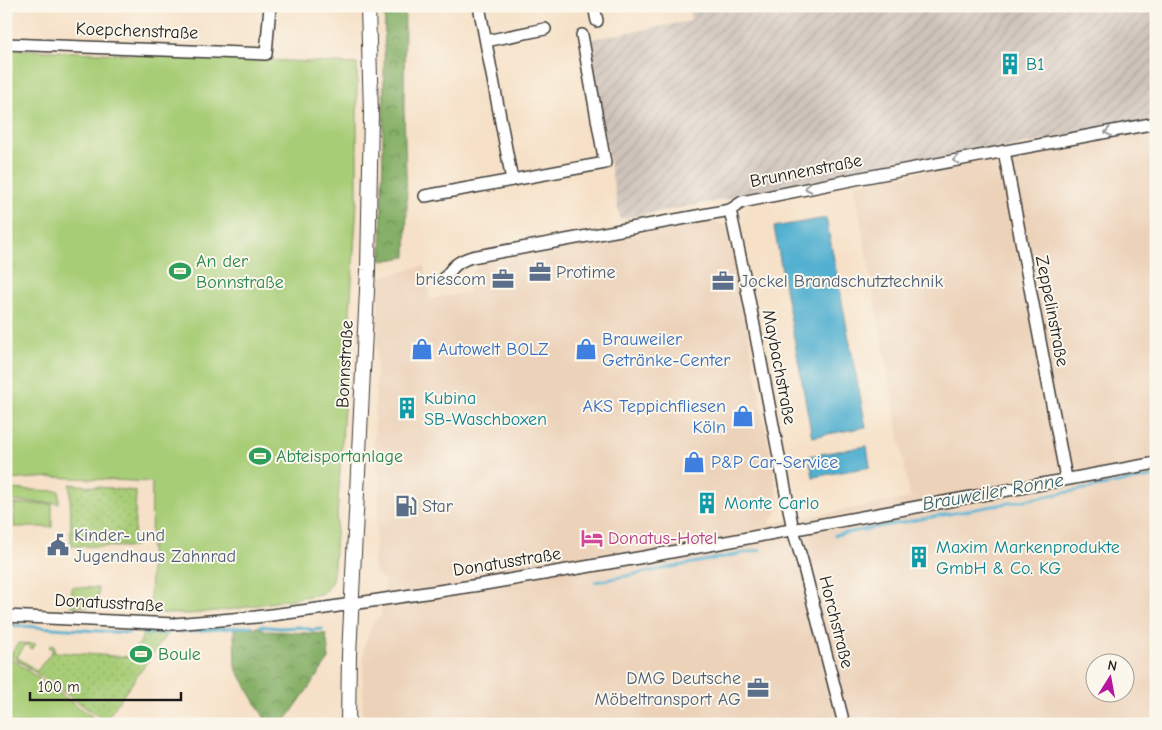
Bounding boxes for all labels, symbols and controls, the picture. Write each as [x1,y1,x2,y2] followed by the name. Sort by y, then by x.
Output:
[75,18,199,44] street label: Koepchenstraße
[997,51,1023,77] building icon: B1
[1026,54,1044,75] place label: B1
[1103,127,1112,137] one-way arrow
[748,150,864,192] street label: Brunnenstraße
[951,155,960,165] one-way arrow
[804,183,812,193] one-way arrow
[196,251,284,293] place label: An der Bonnstraße
[1031,254,1073,368] street label: Zeppelinstraße
[167,258,193,284] sports icon: An der Bonnstraße
[527,259,553,285] office icon: Protime
[556,262,615,283] place label: Protime
[490,266,516,292] office icon: briescom
[710,268,736,294] office icon: Jockel Brandschutztechnik
[416,269,486,290] place label: briescom
[740,271,943,292] place label: Jockel Brandschutztechnik
[758,308,800,426] street label: Maybachstraße
[332,320,358,408] street label: Bonnstraße
[602,329,731,371] place label: Brauweiler Getränke-Center
[409,336,435,362] shop icon: Autowelt BOLZ
[573,336,599,362] shop icon: Brauweiler Getränke-Center
[438,339,549,360] place label: Autowelt BOLZ
[424,388,547,430] place label: Kubina SB-Waschboxen
[394,395,420,421] building icon: Kubina SB-Waschboxen
[583,396,726,438] place label: AKS Teppichfliesen Köln
[730,403,756,429] shop icon: AKS Teppichfliesen Köln
[247,443,273,469] sports icon: Abteisportanlage
[276,446,403,467] place label: Abteisportanlage
[681,449,707,475] shop icon: P&P Car-Service
[711,452,838,473] place label: P&P Car-Service
[921,469,1066,515] water label: Brauweiler Ronne
[694,490,720,516] building icon: Monte Carlo
[393,493,419,519] fuel station icon: Star
[724,493,819,514] place label: Monte Carlo
[422,496,454,517] place label: Star
[74,525,236,567] place label: Kinder- und Jugendhaus Zahnrad
[579,525,605,551] hotel icon: Donatus-Hotel
[608,528,717,549] place label: Donatus-Hotel
[45,532,71,558] public building icon: Kinder- und Jugendhaus Zahnrad
[936,537,1120,579] place label: Maxim Markenprodukte GmbH & Co. KG
[451,543,563,581] street label: Donatusstraße
[906,544,932,570] building icon: Maxim Markenprodukte GmbH & Co. KG
[814,574,858,670] street label: Horchstraße
[54,590,164,616] street label: Donatusstraße
[128,641,154,667] sports icon: Boule
[158,644,201,665] place label: Boule
[1084,652,1134,702] north arrow
[1106,657,1118,675] text: N
[594,668,741,710] place label: DMG Deutsche Möbeltransport AG
[30,670,181,702] scale bar
[745,675,771,701] office icon: DMG Deutsche Möbeltransport AG
[38,678,80,696] text: 100 m

